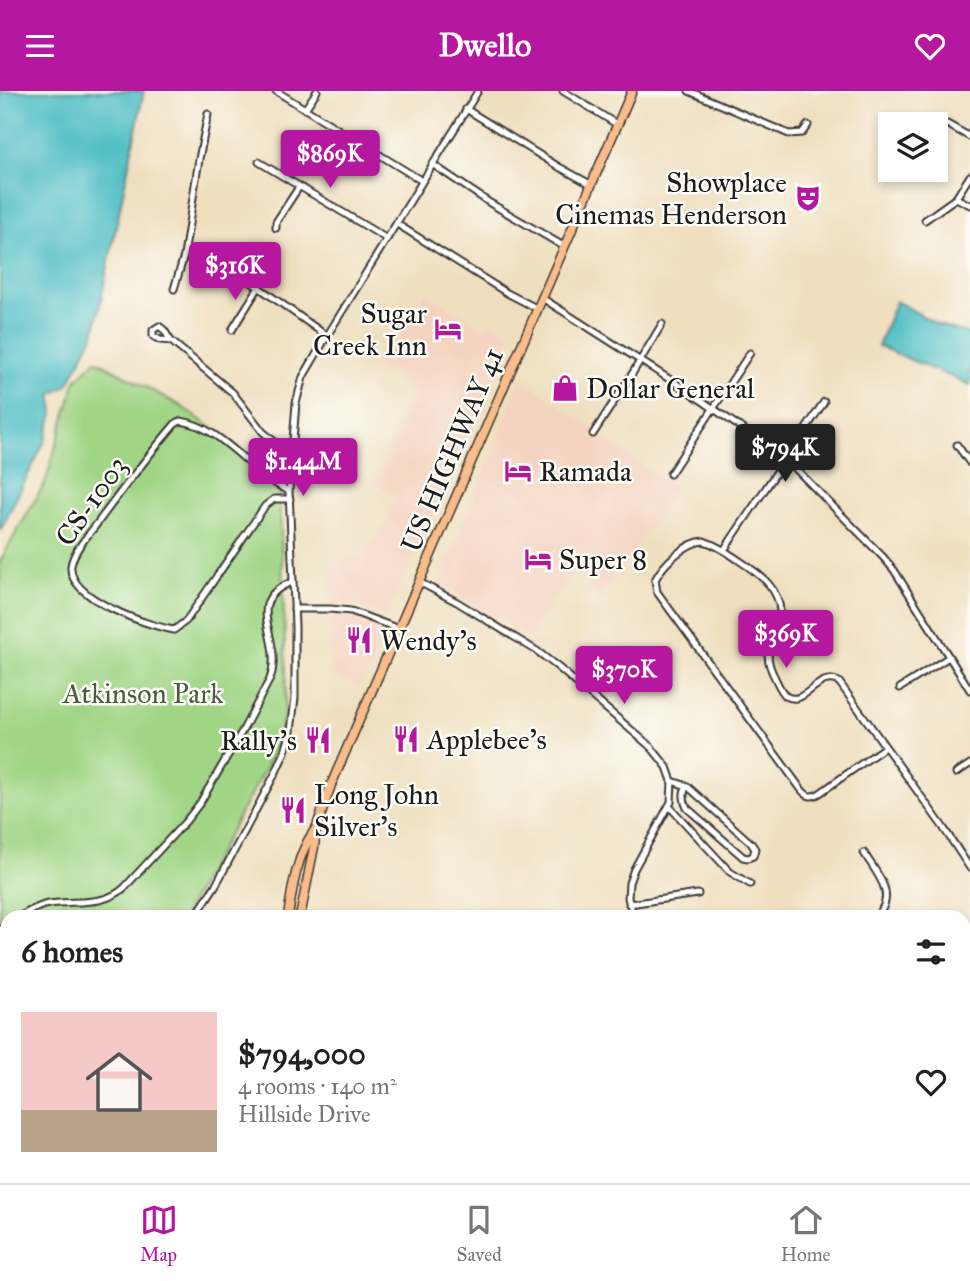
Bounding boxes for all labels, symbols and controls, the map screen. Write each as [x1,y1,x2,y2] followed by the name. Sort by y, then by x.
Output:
[439,26,531,65] text: Dwello
[21,27,59,65] icon: menu
[911,27,949,65] icon: heart
[878,112,948,182] map controls
[878,112,948,182] button: layers
[281,131,379,190] pin: $869K
[297,139,363,167] text: $869K
[555,165,787,232] place label: Showplace Cinemas Henderson
[793,183,823,213] theatre icon: Showplace Cinemas Henderson
[186,243,284,302] pin: $316K
[205,251,265,279] text: $316K
[313,296,427,363] place label: Sugar Creek Inn
[433,314,463,344] hotel icon: Sugar Creek Inn
[393,343,511,557] street label: US HIGHWAY 41
[586,371,755,406] place label: Dollar General
[550,373,580,403] shop icon: Dollar General
[736,425,834,484] pin: $794K
[751,433,819,461] text: $794K
[246,439,360,498] pin: $1.44M
[264,447,342,475] text: $1.44M
[48,449,134,553] street label: CS-1003
[539,454,632,489] place label: Ramada
[503,456,533,486] hotel icon: Ramada
[559,542,647,577] place label: Super 8
[523,544,553,574] hotel icon: Super 8
[737,611,835,670] pin: $369K
[754,619,818,647] text: $369K
[380,623,477,658] place label: Wendy's
[344,625,374,655] restaurant icon: Wendy's
[575,647,673,706] pin: $370K
[592,655,656,683] text: $370K
[62,676,223,711] park label: Atkinson Park
[426,722,547,757] place label: Applebee's
[220,723,297,758] place label: Rally's
[391,724,421,754] restaurant icon: Applebee's
[303,725,333,755] restaurant icon: Rally's
[314,777,439,844] place label: Long John Silver's
[278,795,308,825] restaurant icon: Long John Silver's
[912,933,950,971] icon: filters
[21,934,123,970] text: 6 homes
[238,1036,366,1072] text: $794,000
[77,1040,161,1124] icon: home
[912,1063,950,1101] icon: heart
[238,1072,397,1100] text: 4 rooms · 140 m²
[238,1100,371,1128] text: Hillside Drive
[140,1201,178,1266] tab: Map
[457,1201,502,1266] tab: Saved
[781,1201,830,1266] tab: Home

